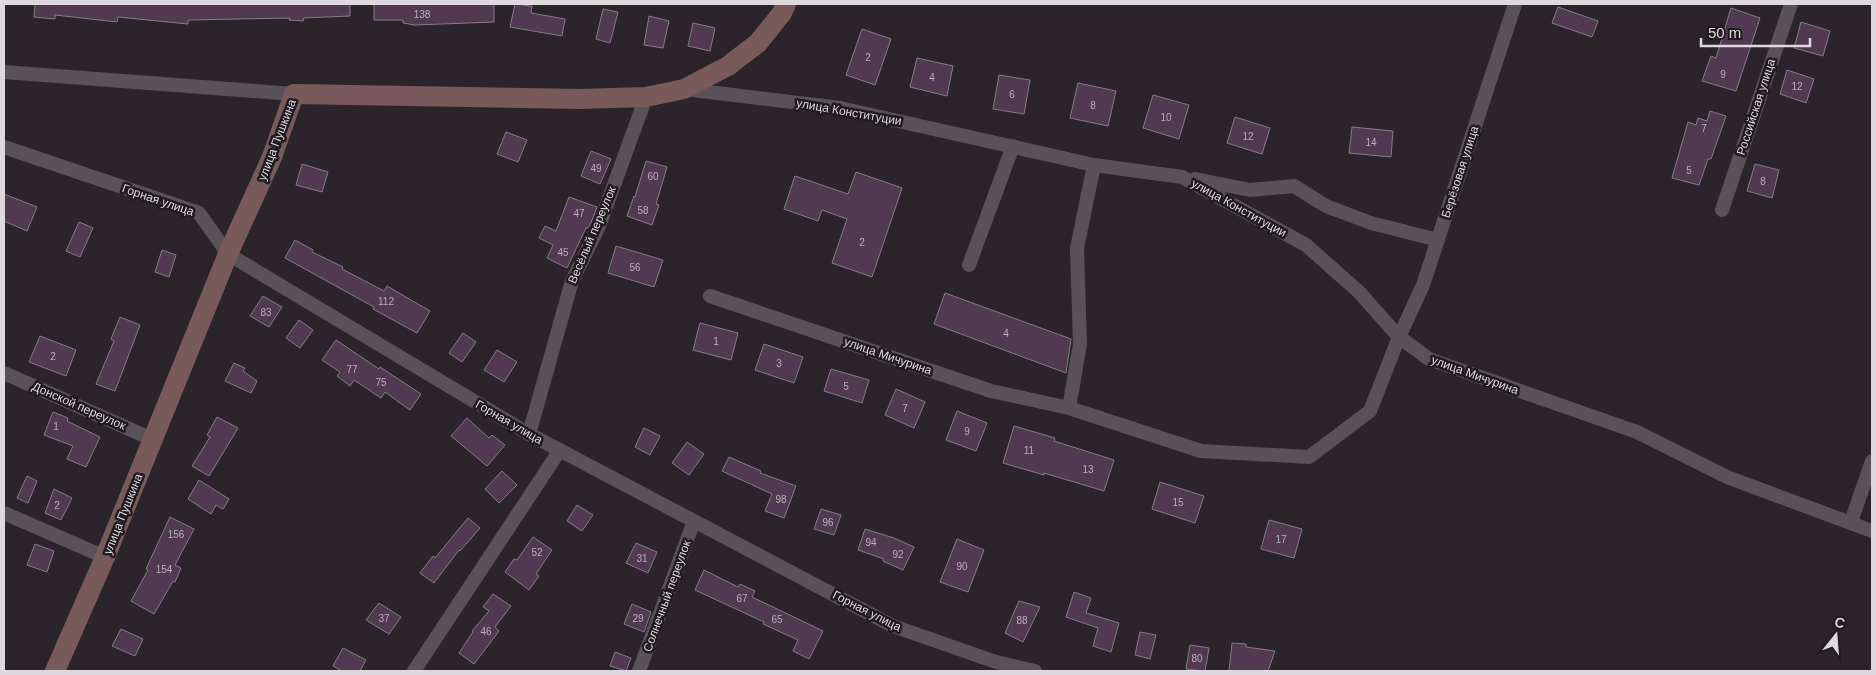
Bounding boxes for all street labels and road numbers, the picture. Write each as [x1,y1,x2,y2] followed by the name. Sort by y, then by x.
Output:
[1734,57,1778,157] street label: Российская улица
[795,96,903,128] street label: улица Конституции
[255,97,299,183] street label: улица Пушкина
[1439,124,1482,220] street label: Берёзовая улица
[1189,176,1289,240] street label: улица Конституции
[120,181,196,219] street label: Горная улица
[565,184,619,286] street label: Весёлый переулок
[842,334,934,378] street label: улица Мичурина
[1429,353,1521,397] street label: улица Мичурина
[30,379,129,433] street label: Донской переулок
[473,397,545,447] street label: Горная улица
[100,471,146,556] street label: улица Пушкина
[640,538,694,654] street label: Солнечный переулок
[830,588,904,634] street label: Горная улица

